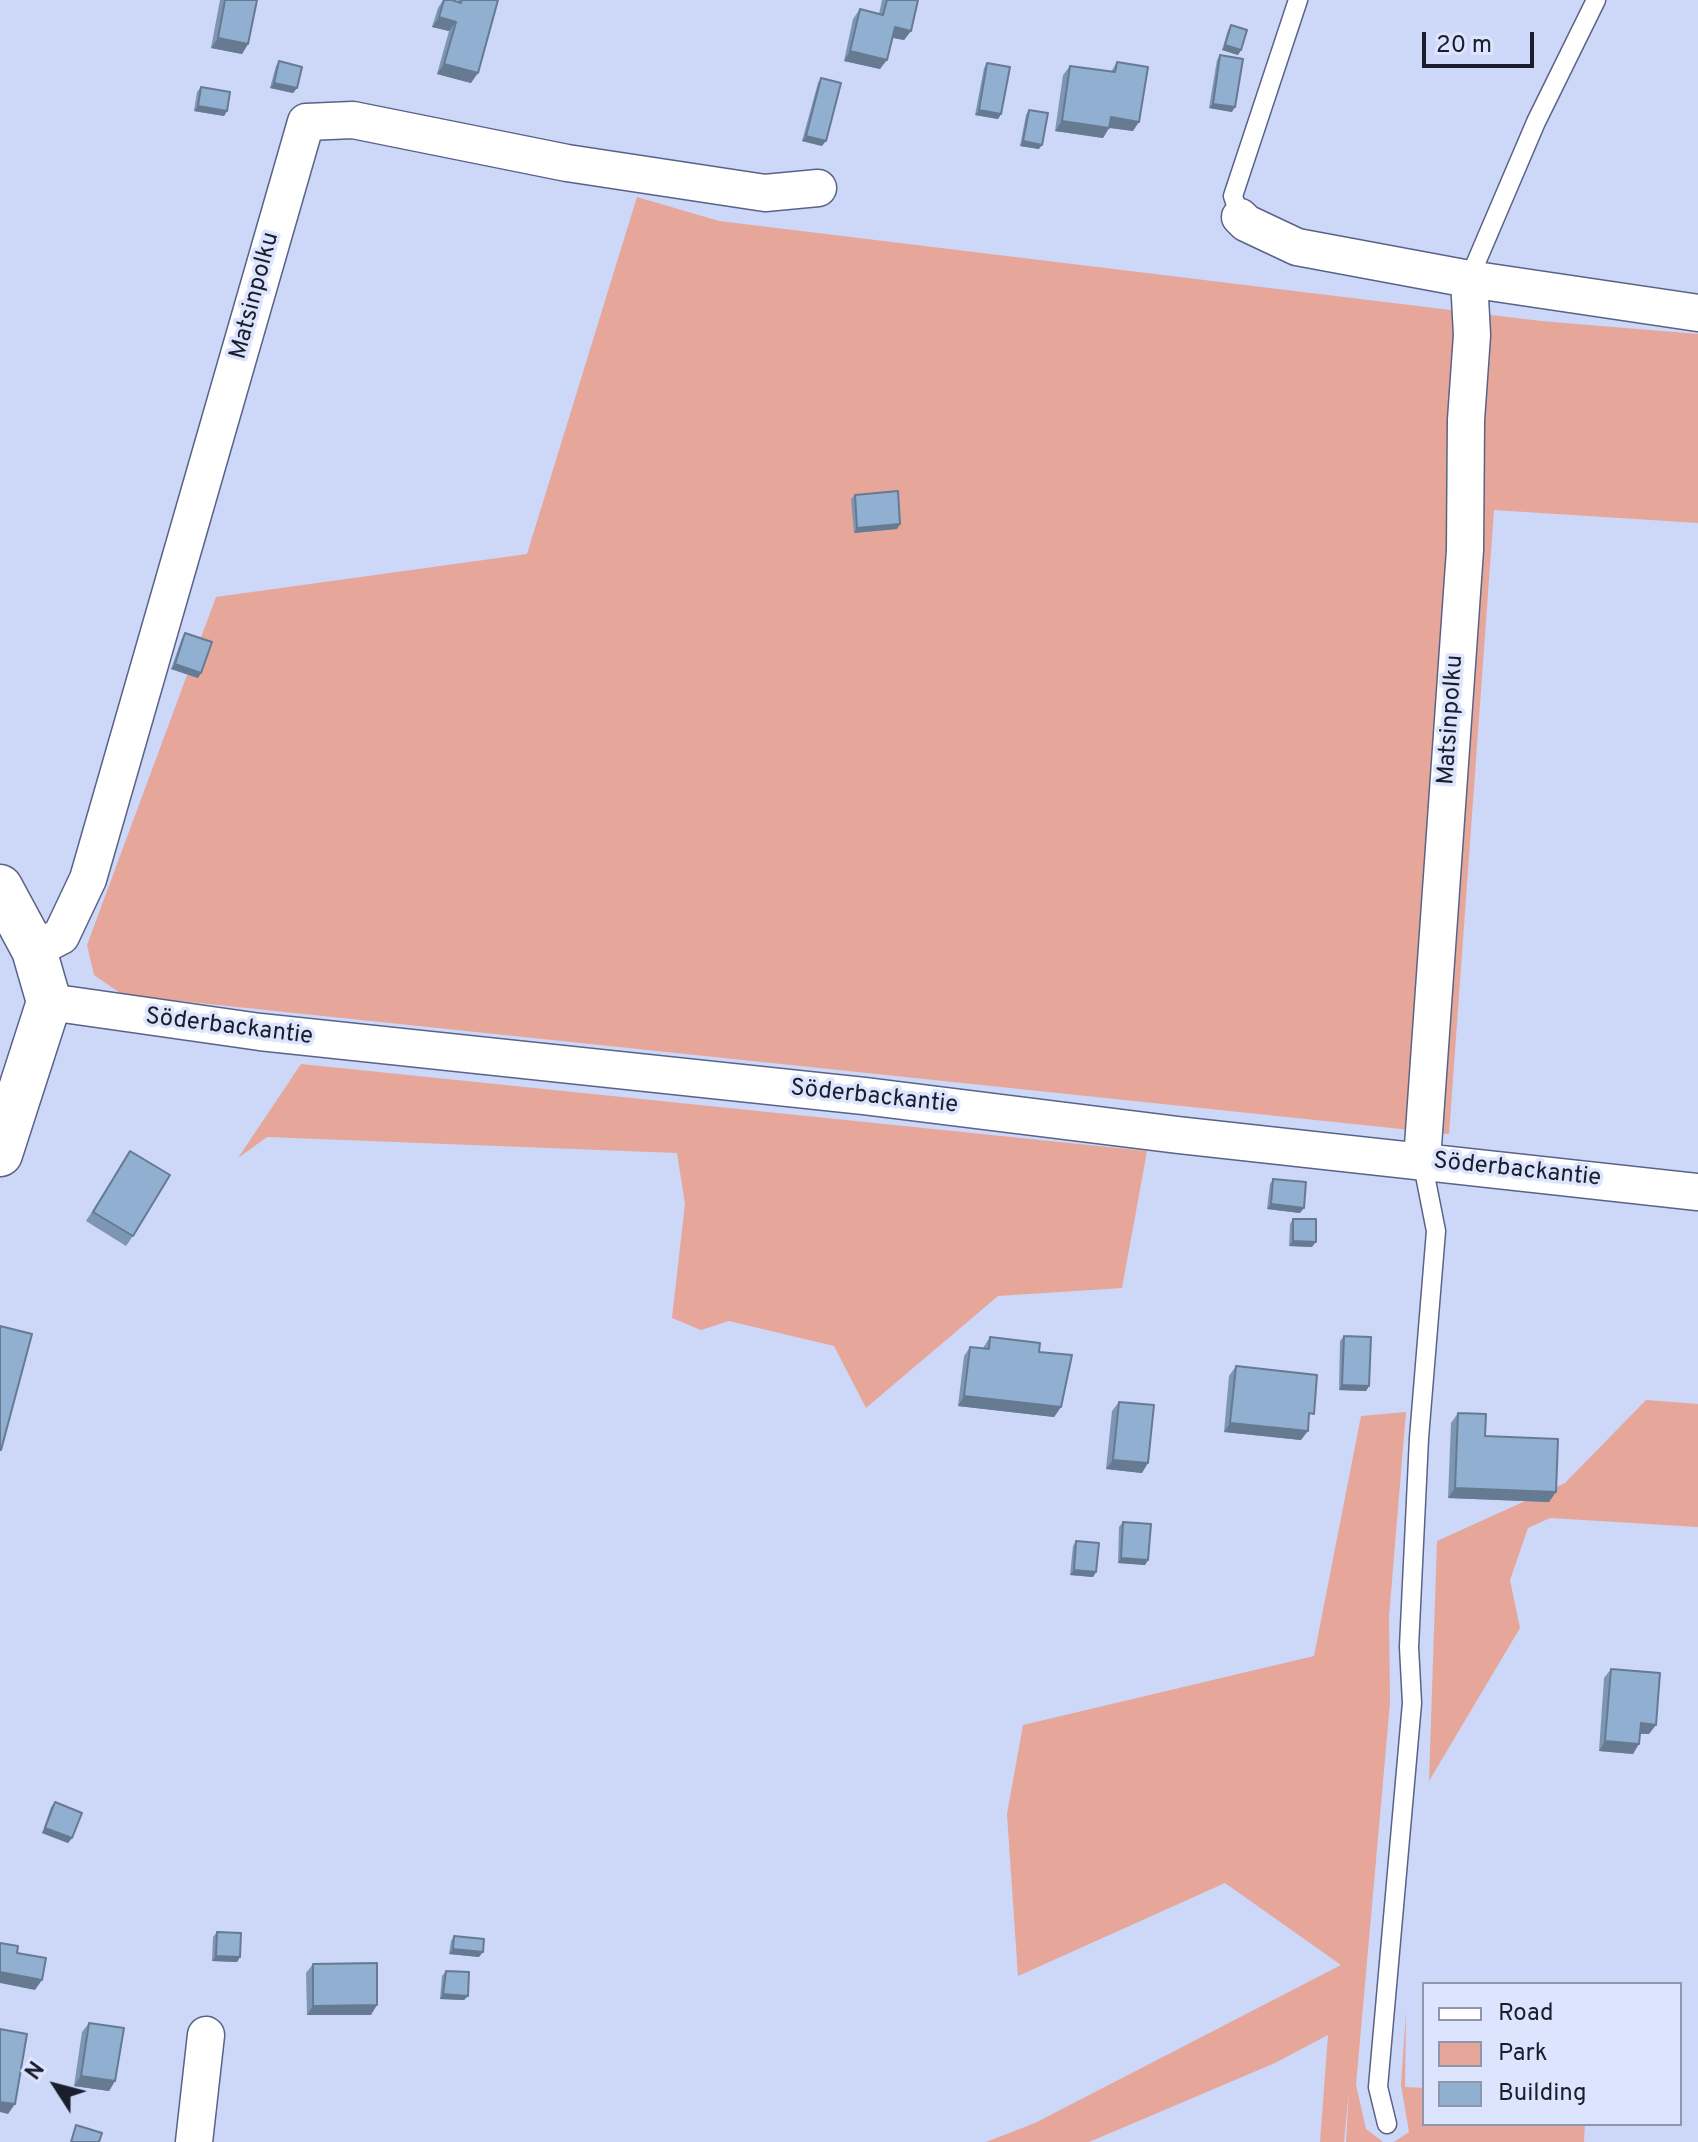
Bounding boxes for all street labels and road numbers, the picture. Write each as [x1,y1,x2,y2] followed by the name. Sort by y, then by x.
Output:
[225,229,287,363] street label: Matsinpolku
[1433,654,1471,786] street label: Matsinpolku
[144,1003,314,1053] street label: Söderbackantie
[789,1075,959,1121] street label: Söderbackantie
[1432,1148,1602,1194] street label: Söderbackantie

